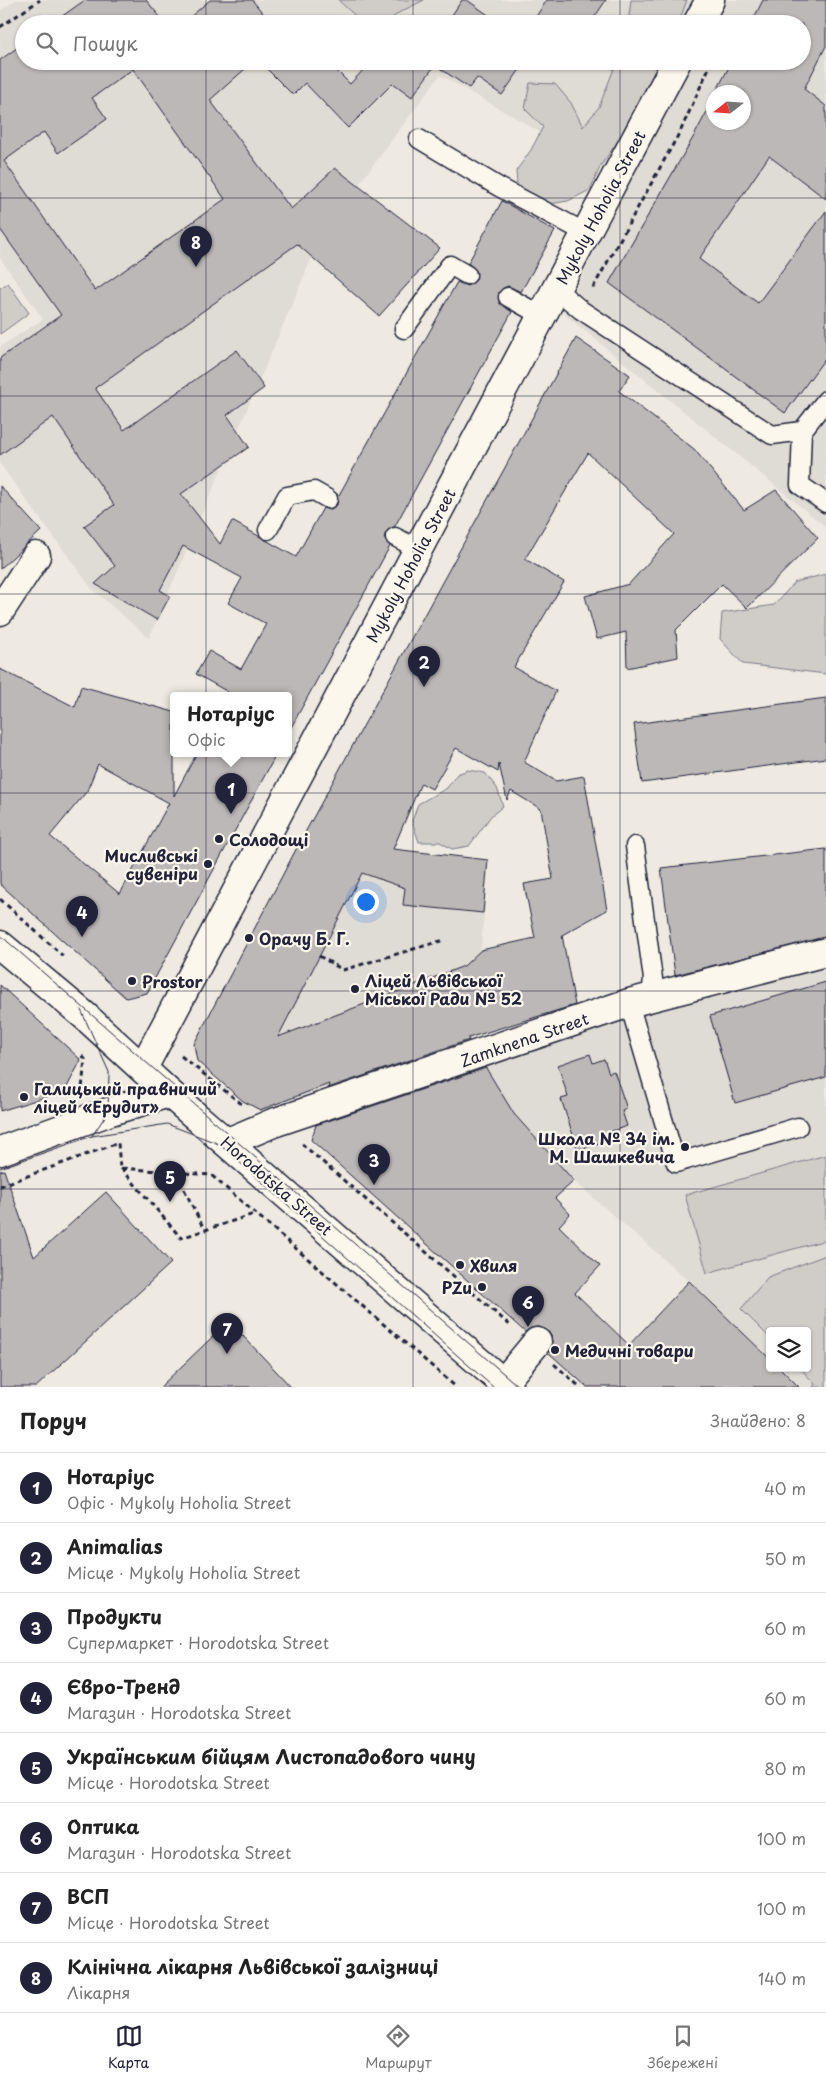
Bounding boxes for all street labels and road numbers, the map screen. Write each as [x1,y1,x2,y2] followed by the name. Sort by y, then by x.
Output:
[549,125,651,288] street label: Mykoly Hoholia Street
[359,483,461,646] street label: Mykoly Hoholia Street
[457,1006,592,1072] street label: Zamknena Street
[216,1130,338,1240] street label: Horodotska Street

